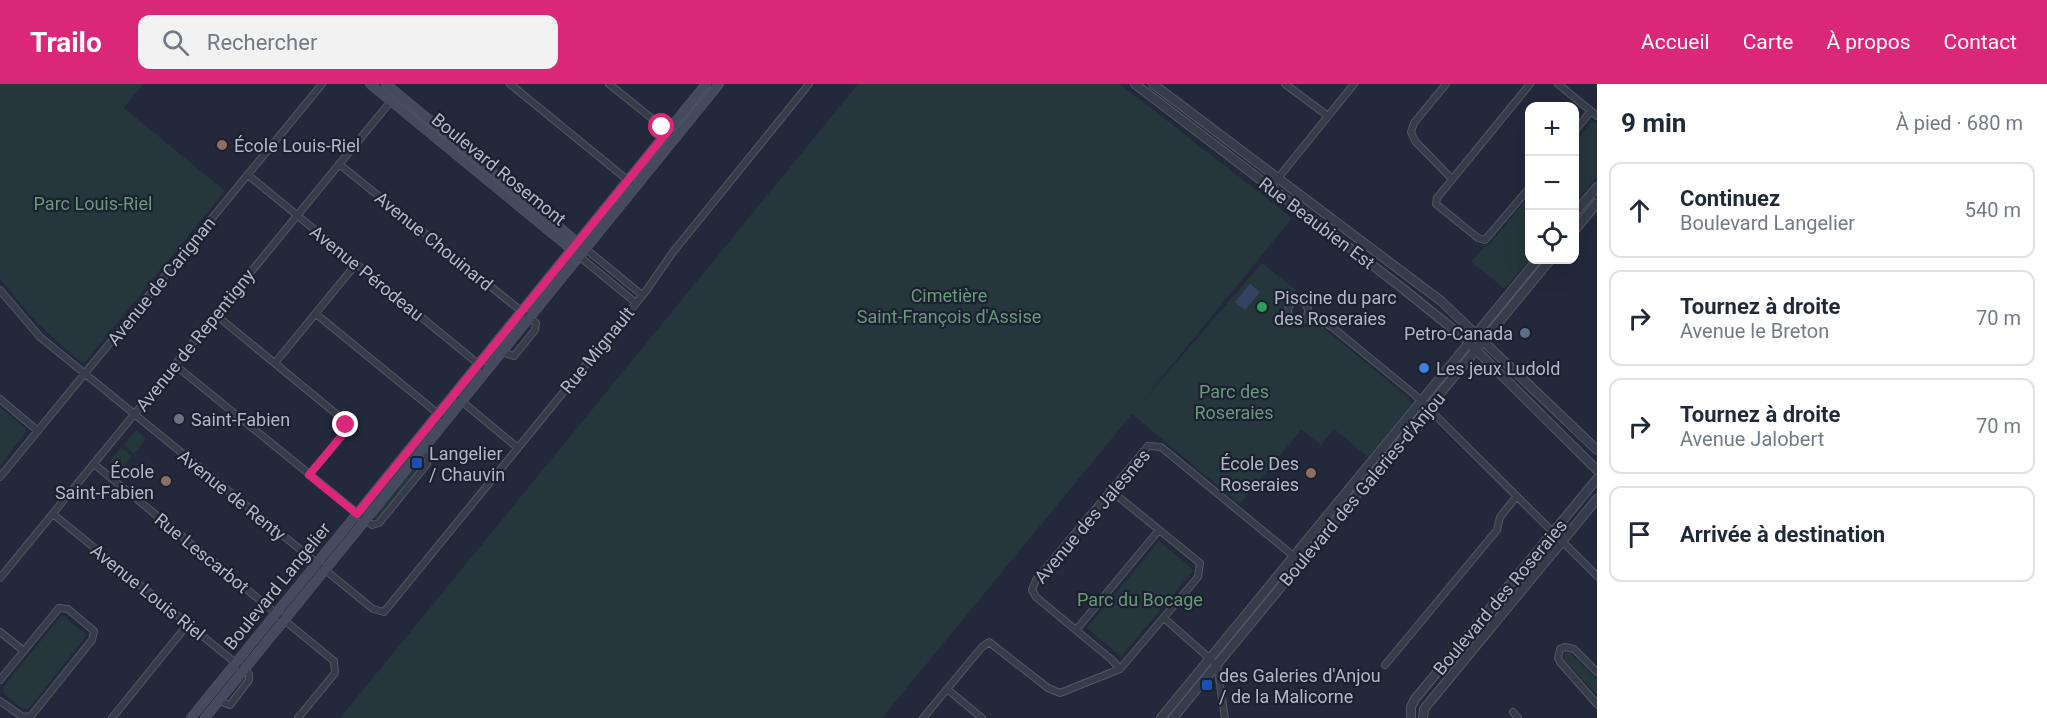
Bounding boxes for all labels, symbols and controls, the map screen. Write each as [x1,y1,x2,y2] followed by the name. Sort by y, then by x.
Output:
[138,15,558,69] search box
[30,26,102,59] text: Trailo
[159,26,192,59] icon: search
[207,30,317,55] text: Rechercher
[1641,30,1710,54] text: Accueil
[1743,30,1793,54] text: Carte
[1826,30,1911,54] text: À propos
[1944,30,2017,54] text: Contact
[1525,102,1579,264] map controls
[1525,102,1579,156] button: +
[1621,108,1686,138] text: 9 min
[428,109,570,230] street label: Boulevard Rosemont
[1896,111,2023,135] text: À pied · 680 m
[648,113,674,139] route start
[234,135,360,156] place label: École Louis-Riel
[215,138,229,152] marker: École Louis-Riel
[1525,156,1579,210] button: −
[1255,173,1379,273] street label: Rue Beaubien Est
[1680,186,1780,211] text: Continuez
[371,187,497,295] street label: Avenue Chouinard
[34,193,152,214] park label: Parc Louis-Riel
[1623,194,1656,227] icon: ahead
[1965,198,2021,222] text: 540 m
[1525,210,1579,264] button: locate
[1680,211,1855,235] text: Boulevard Langelier
[103,213,219,349] street label: Avenue de Carignan
[306,221,428,325] street label: Avenue Pérodeau
[131,264,259,415] street label: Avenue de Repentigny
[857,285,1041,327] park label: Cimetière Saint-François d'Assise
[1274,287,1397,329] place label: Piscine du parc des Roseraies
[1680,294,1840,319] text: Tournez à droite
[1255,300,1269,314] marker: Piscine du parc des Roseraies
[556,302,638,397] street label: Rue Mignault
[1623,302,1656,335] icon: right
[1976,306,2021,330] text: 70 m
[1680,319,1829,343] text: Avenue le Breton
[1404,323,1513,344] place label: Petro-Canada
[1518,326,1532,340] marker: Petro-Canada
[1436,358,1560,379] place label: Les jeux Ludold
[1417,361,1431,375] marker: Les jeux Ludold
[1195,381,1273,423] park label: Parc des Roseraies
[1275,388,1449,590] street label: Boulevard des Galeries-d'Anjou
[1680,402,1840,427] text: Tournez à droite
[191,409,290,430] place label: Saint-Fabien
[1623,410,1656,443] icon: right
[332,411,358,437] route end
[172,412,186,426] marker: Saint-Fabien
[1976,414,2021,438] text: 70 m
[1680,427,1824,451] text: Avenue Jalobert
[429,443,505,485] place label: Langelier / Chauvin
[174,445,290,545] street label: Avenue de Renty
[1030,445,1154,587] street label: Avenue des Jalesnes
[1220,453,1299,495] place label: École Des Roseraies
[410,456,424,470] marker: Langelier / Chauvin
[55,461,154,503] place label: École Saint-Fabien
[1304,466,1318,480] marker: École Des Roseraies
[159,474,173,488] marker: École Saint-Fabien
[151,509,253,597] street label: Rue Lescarbot
[1429,515,1571,679] street label: Boulevard des Roseraies
[219,518,335,654] street label: Boulevard Langelier
[1623,518,1656,551] icon: arrive
[1680,522,1885,547] text: Arrivée à destination
[87,540,209,644] street label: Avenue Louis Riel
[1077,589,1203,610] park label: Parc du Bocage
[1219,665,1381,707] place label: des Galeries d'Anjou / de la Malicorne
[1200,678,1214,692] marker: des Galeries d'Anjou / de la Malicorne

